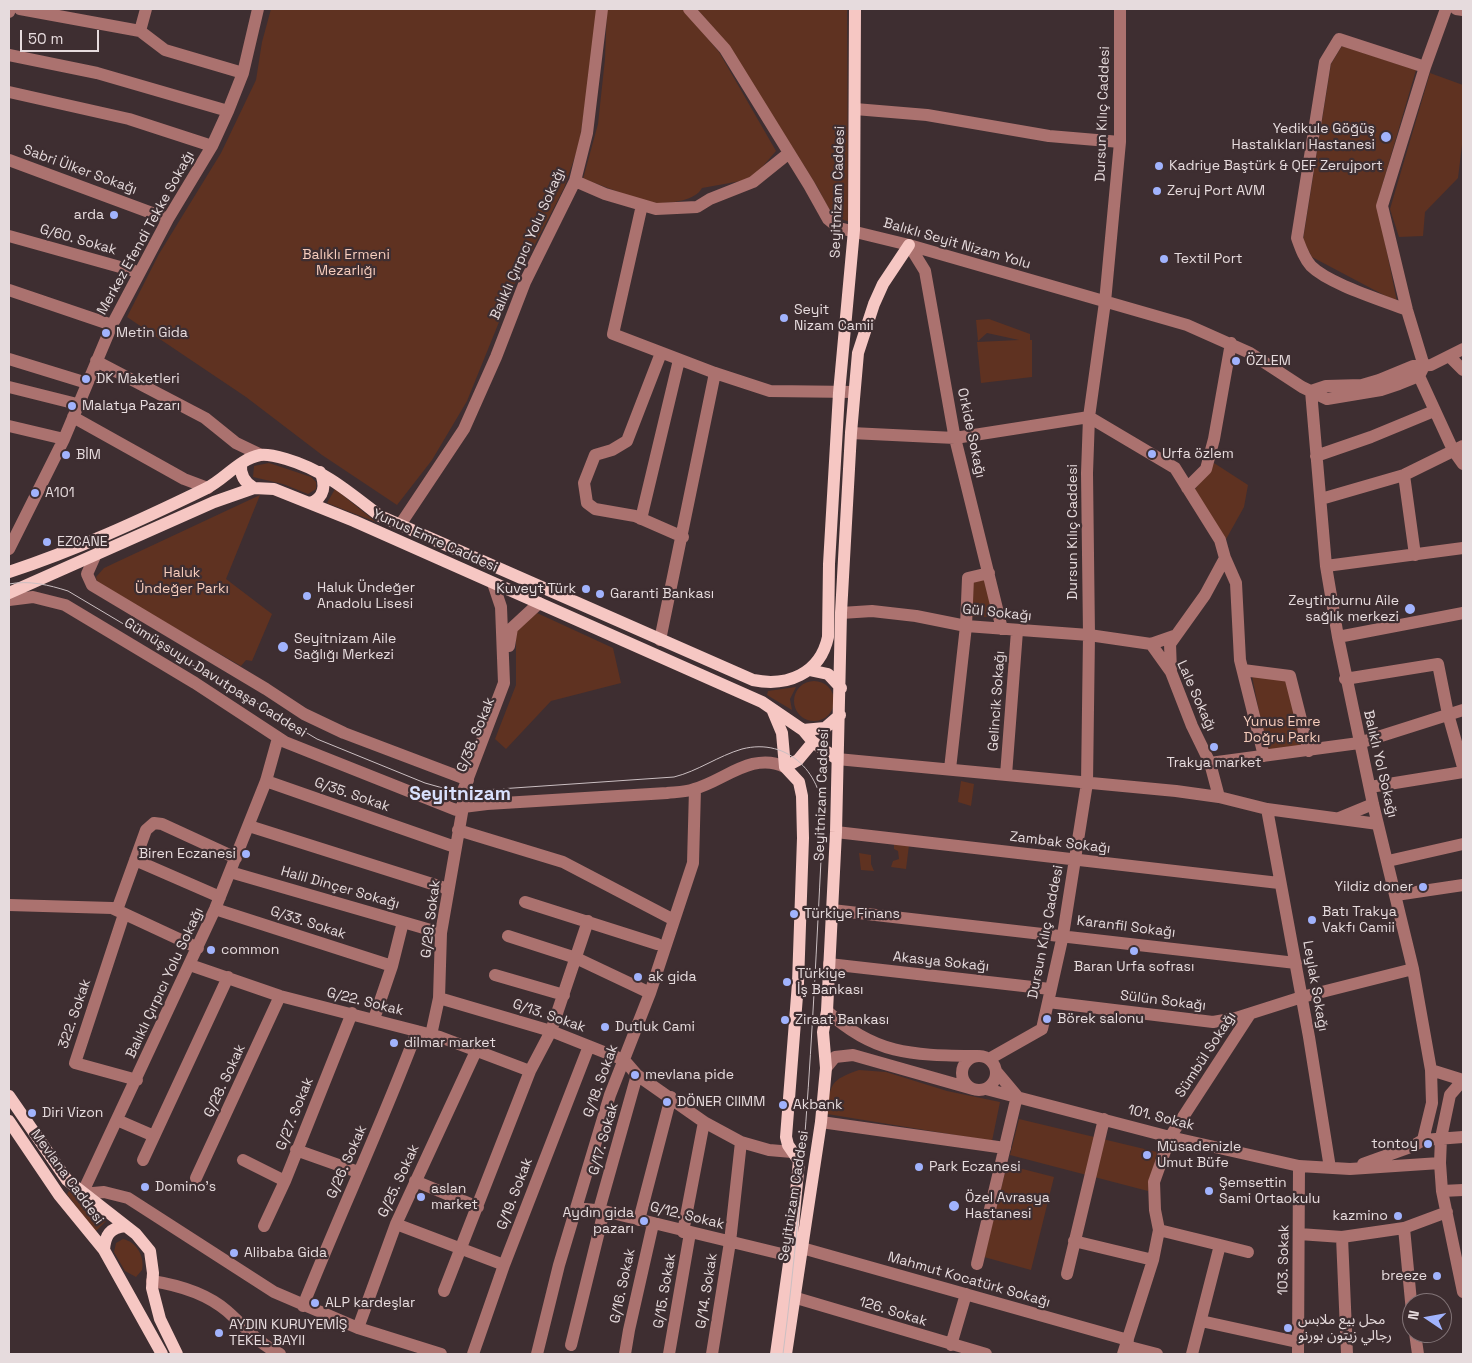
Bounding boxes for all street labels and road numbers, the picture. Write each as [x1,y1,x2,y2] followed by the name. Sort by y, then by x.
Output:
[1092,46,1114,182] street label: Dursun Kılıç Caddesi
[827,126,849,258] street label: Seyitnizam Caddesi
[21,142,139,198] street label: Sabri Ülker Sokağı
[94,148,198,318] street label: Merkez Efendi Tekke Sokağı
[487,166,569,322] street label: Balıklı Çırpıcı Yolu Sokağı
[881,215,1033,273] street label: Balıklı Seyit Nizam Yolu
[38,221,118,259] street label: G/60. Sokak
[953,387,989,479] street label: Orkide Sokağı
[1065,464,1081,600] street label: Dursun Kılıç Caddesi
[370,506,500,576] street label: Yunus Emre Caddesi
[961,601,1033,625] street label: Gül Sokağı
[121,615,309,741] street label: Gümüşsuyu Davutpaşa Caddesi
[985,650,1009,752] street label: Gelincik Sokağı
[1173,658,1219,734] street label: Lale Sokağı
[453,695,499,775] street label: G/38. Sokak
[1359,708,1401,820] street label: Balıklı Yol Sokağı
[811,729,833,861] street label: Seyitnizam Caddesi
[312,774,392,816] street label: G/35. Sokak
[1009,828,1111,858] street label: Zambak Sokağı
[279,863,401,913] street label: Halil Dinçer Sokağı
[1025,864,1067,1000] street label: Dursun Kılıç Caddesi
[418,879,444,959] street label: G/29. Sokak
[268,903,348,943] street label: G/33. Sokak
[123,905,207,1061] street label: Balıklı Çırpıcı Yolu Sokağı
[1076,913,1176,941] street label: Karanfil Sokağı
[1299,939,1331,1033] street label: Leylak Sokağı
[892,949,990,975] street label: Akasya Sokağı
[55,977,95,1051] street label: 322. Sokak
[325,984,405,1020] street label: G/22. Sokak
[1119,987,1207,1015] street label: Sülün Sokağı
[510,996,588,1036] street label: G/13. Sokak
[1172,1009,1240,1101] street label: Sümbül Sokağı
[201,1042,249,1120] street label: G/28. Sokak
[580,1042,622,1120] street label: G/18. Sokak
[273,1075,317,1153] street label: G/27. Sokak
[586,1101,622,1177] street label: G/17. Sokak
[1126,1102,1196,1134] street label: 101. Sokak
[323,1123,371,1201] street label: G/26. Sokak
[27,1126,107,1228] street label: Mevlana Caddesi
[775,1129,813,1263] street label: Seyitnizam Caddesi
[375,1142,423,1220] street label: G/25. Sokak
[494,1155,536,1233] street label: G/19. Sokak
[648,1199,726,1233] street label: G/12. Sokak
[1275,1225,1293,1295] street label: 103. Sokak
[607,1247,639,1325] street label: G/16. Sokak
[886,1249,1052,1311] street label: Mahmut Kocatürk Sokağı
[650,1252,680,1330] street label: G/15. Sokak
[693,1252,721,1330] street label: G/14. Sokak
[857,1294,929,1330] street label: 126. Sokak

